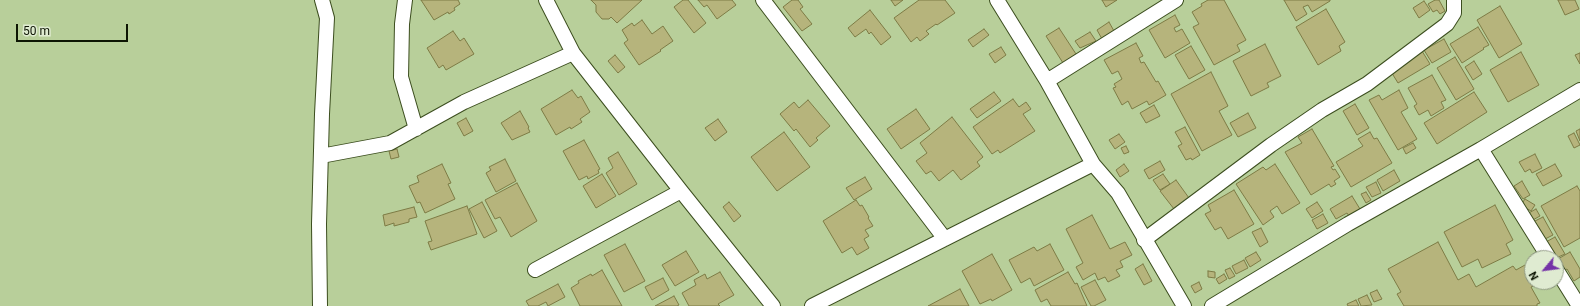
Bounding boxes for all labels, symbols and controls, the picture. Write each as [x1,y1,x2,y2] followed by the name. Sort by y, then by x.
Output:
[18,16,130,42] scale bar
[23,24,50,38] text: 50 m
[1524,250,1564,290] north arrow
[1526,269,1542,282] text: N

